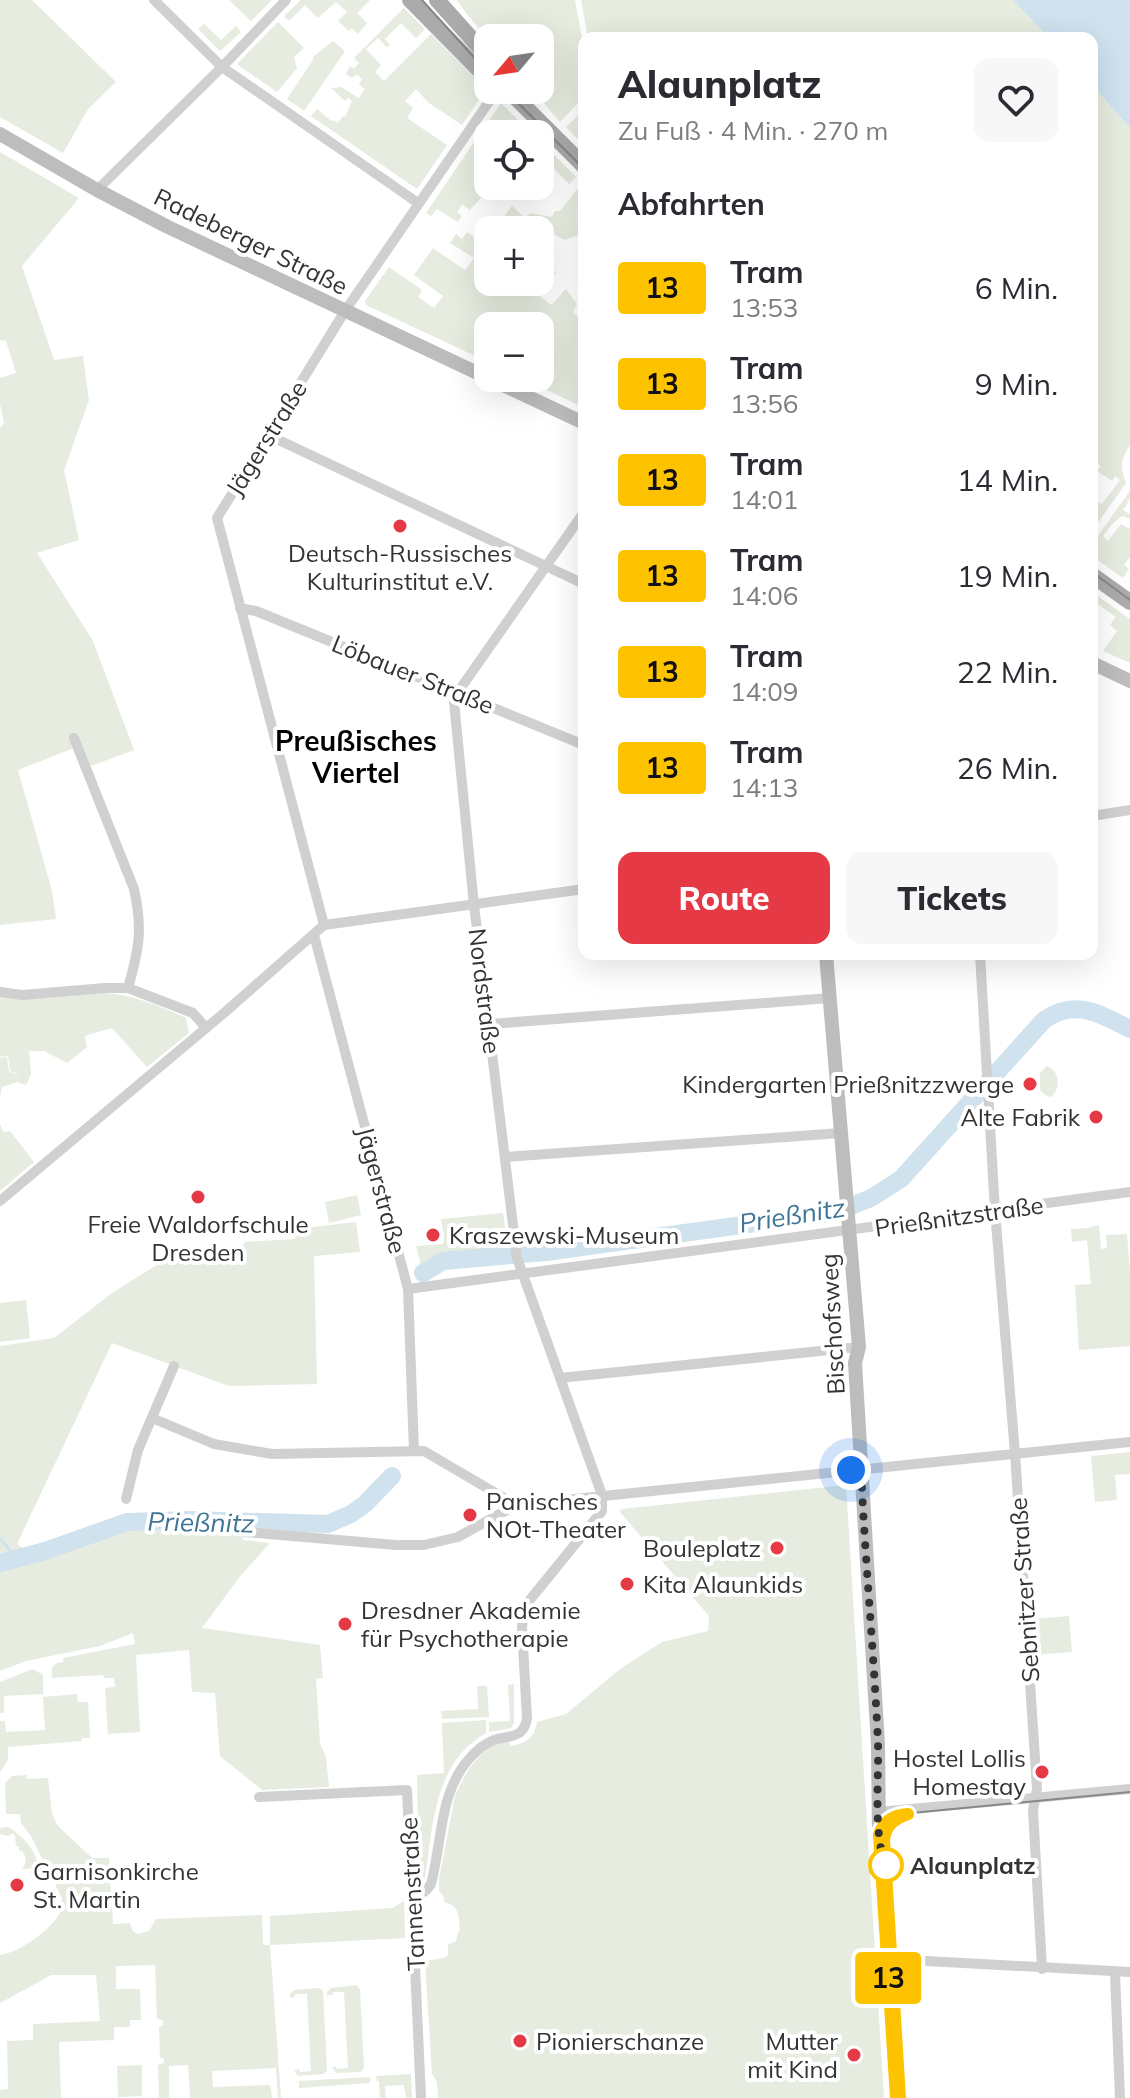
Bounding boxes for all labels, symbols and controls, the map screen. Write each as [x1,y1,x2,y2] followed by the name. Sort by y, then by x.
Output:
[474,24,554,104] north arrow
[474,24,554,392] map controls
[974,58,1058,142] button: heart
[618,60,821,108] text: Alaunplatz
[618,114,888,147] text: Zu Fuß · 4 Min. · 270 m
[474,120,554,200] button: locate
[149,181,353,301] street label: Radeberger Straße
[618,185,765,223] text: Abfahrten
[474,216,554,296] button: +
[730,253,803,291] text: Tram
[975,269,1058,307] text: 6 Min.
[645,270,679,305] text: 13
[730,291,798,324] text: 13:53
[474,312,554,392] button: −
[730,349,803,387] text: Tram
[975,365,1058,403] text: 9 Min.
[645,366,679,401] text: 13
[219,375,313,501] street label: Jägerstraße
[730,387,798,420] text: 13:56
[730,445,803,483] text: Tram
[957,461,1058,499] text: 14 Min.
[645,462,679,497] text: 13
[730,483,798,516] text: 14:01
[391,517,409,535] marker: Deutsch-Russisches Kulturinstitut e.V.
[288,538,512,596] place label: Deutsch-Russisches Kulturinstitut e.V.
[730,541,803,579] text: Tram
[957,557,1058,595] text: 19 Min.
[645,558,679,593] text: 13
[730,579,798,612] text: 14:06
[328,628,498,720] street label: Löbauer Straße
[730,637,803,675] text: Tram
[957,653,1058,691] text: 22 Min.
[645,654,679,689] text: 13
[730,675,798,708] text: 14:09
[275,723,437,790] district label: Preußisches Viertel
[730,733,803,771] text: Tram
[957,749,1058,787] text: 26 Min.
[645,750,679,785] text: 13
[730,771,798,804] text: 14:13
[618,852,830,944] button: Route
[846,852,1058,944] button: Tickets
[462,927,508,1055] street label: Nordstraße
[682,1069,1014,1099] place label: Kindergarten Prießnitzzwerge
[1021,1075,1039,1093] marker: Kindergarten Prießnitzzwerge
[960,1102,1081,1132] place label: Alte Fabrik
[1087,1108,1105,1126] marker: Alte Fabrik
[351,1123,413,1257] street label: Jägerstraße
[189,1188,207,1206] marker: Freie Waldorfschule Dresden
[873,1189,1045,1243] street label: Prießnitzstraße
[737,1190,848,1240] water label: Prießnitz
[87,1209,309,1267] place label: Freie Waldorfschule Dresden
[449,1220,679,1250] place label: Kraszewski-Museum
[424,1226,442,1244] marker: Kraszewski-Museum
[813,1253,851,1395] street label: Bischofsweg
[831,1450,871,1490] your location
[486,1486,626,1544] place label: Panisches NOt-Theater
[1003,1496,1045,1684] street label: Sebnitzer Straße
[147,1505,255,1539] water label: Prießnitz
[461,1506,479,1524] marker: Panisches NOt-Theater
[643,1533,761,1563] place label: Bouleplatz
[768,1539,786,1557] marker: Bouleplatz
[643,1569,803,1599] place label: Kita Alaunkids
[618,1575,636,1593] marker: Kita Alaunkids
[361,1595,581,1653] place label: Dresdner Akademie für Psychotherapie
[336,1615,354,1633] marker: Dresdner Akademie für Psychotherapie
[893,1743,1026,1801] place label: Hostel Lollis Homestay
[1033,1763,1051,1781] marker: Hostel Lollis Homestay
[393,1816,431,1972] street label: Tannenstraße
[869,1848,903,1882] marker: Alaunplatz
[910,1850,1036,1880] place label: Alaunplatz
[33,1856,199,1914] place label: Garnisonkirche St. Martin
[8,1876,26,1894] marker: Garnisonkirche St. Martin
[852,1952,924,2004] line badge: 13
[871,1960,905,1995] text: 13
[536,2026,704,2056] place label: Pionierschanze
[747,2026,838,2084] place label: Mutter mit Kind
[511,2032,529,2050] marker: Pionierschanze
[845,2046,863,2064] marker: Mutter mit Kind

